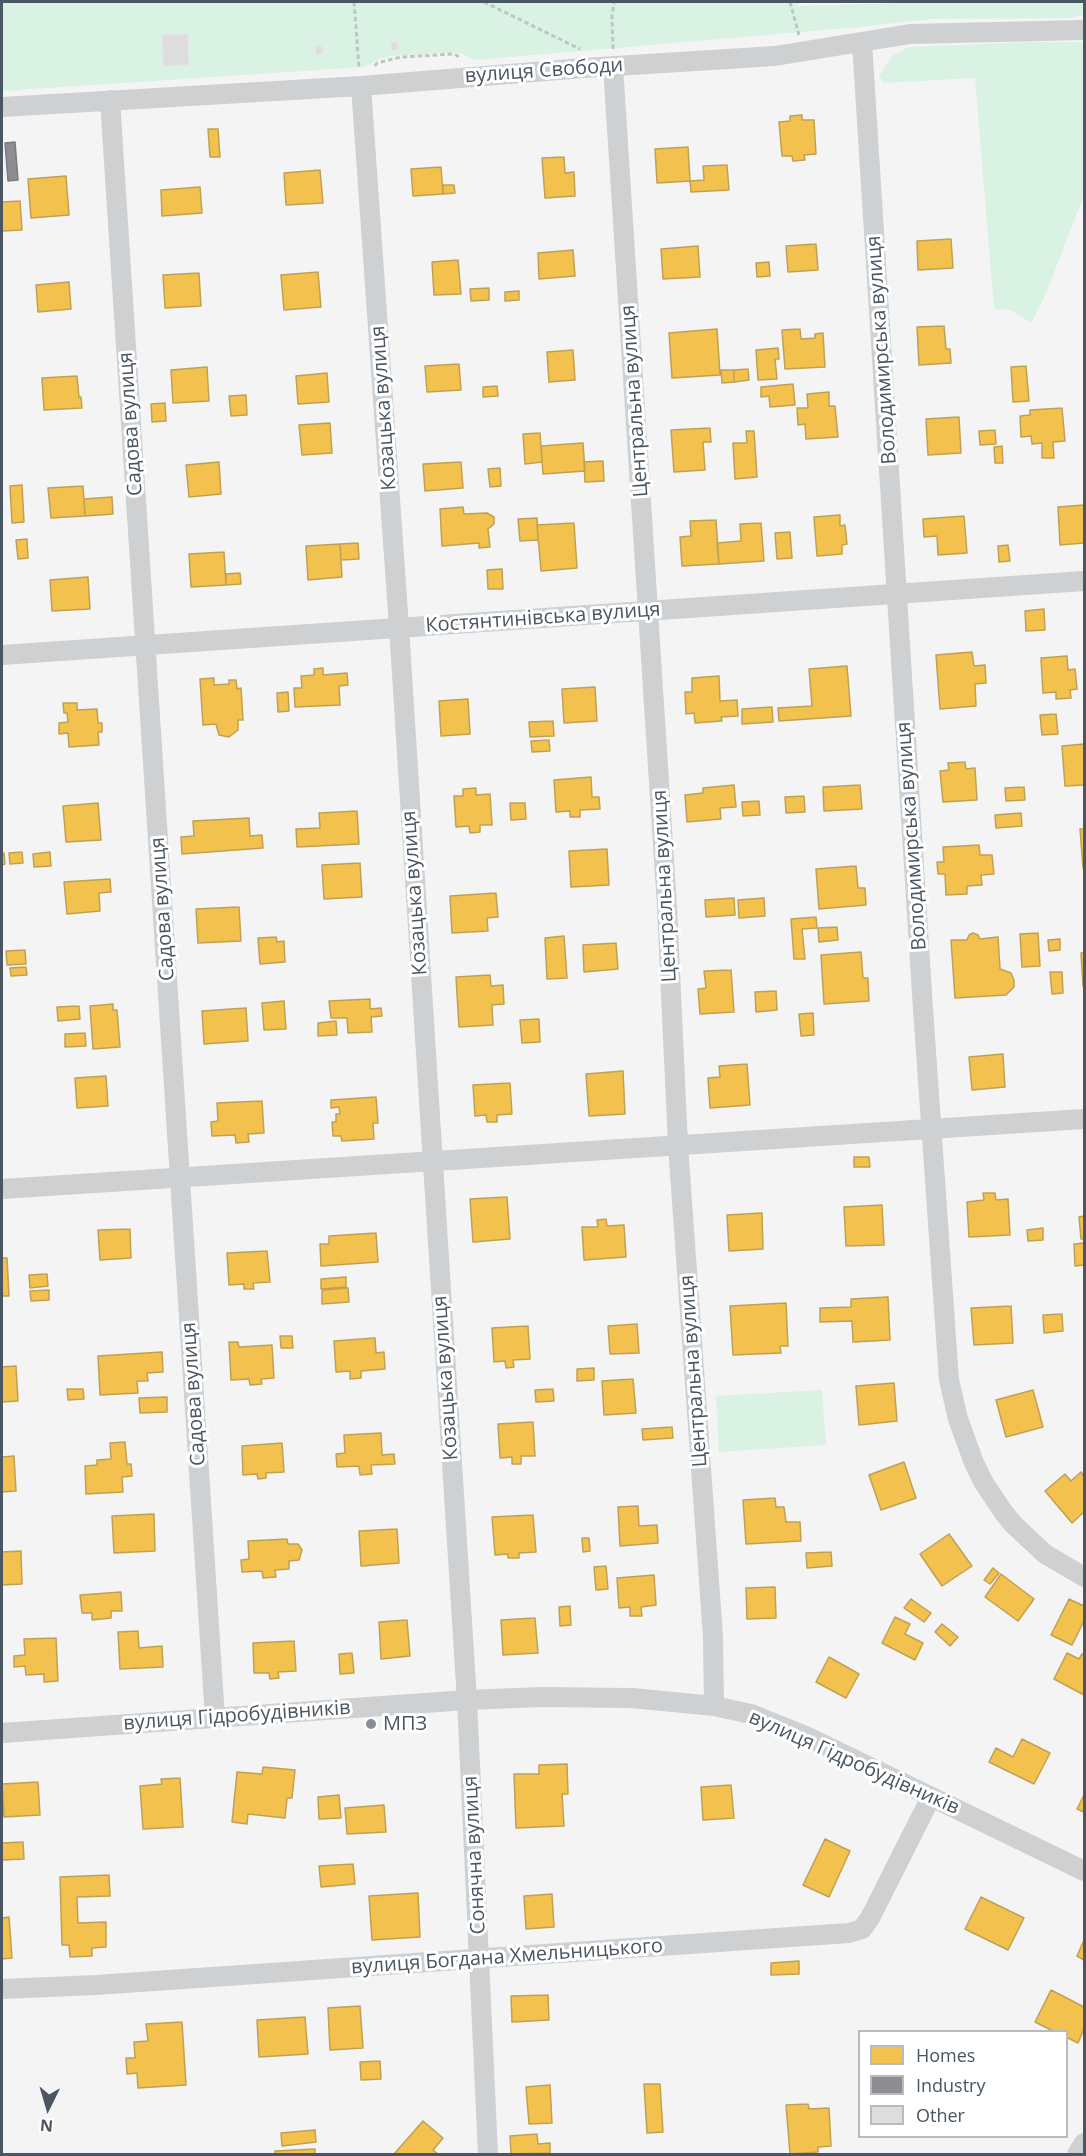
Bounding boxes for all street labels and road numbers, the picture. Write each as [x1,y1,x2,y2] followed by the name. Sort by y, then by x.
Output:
[464,53,624,89] street label: вулиця Свободи
[862,235,902,465] street label: Володимирська вулиця
[616,304,654,498] street label: Центральна вулиця
[366,325,402,491] street label: Козацька вулиця
[114,351,148,497] street label: Садова вулиця
[425,598,661,638] street label: Костянтинівська вулиця
[892,721,932,951] street label: Володимирська вулиця
[648,789,682,983] street label: Центральна вулиця
[397,810,433,976] street label: Козацька вулиця
[146,836,180,982] street label: Садова вулиця
[675,1274,713,1468] street label: Центральна вулиця
[428,1295,464,1461] street label: Козацька вулиця
[177,1321,211,1467] street label: Садова вулиця
[123,1696,351,1736] street label: вулиця Гідробудівників
[745,1706,963,1820] street label: вулиця Гідробудівників
[459,1775,491,1935] street label: Сонячна вулиця
[350,1934,664,1980] street label: вулиця Богдана Хмельницького

